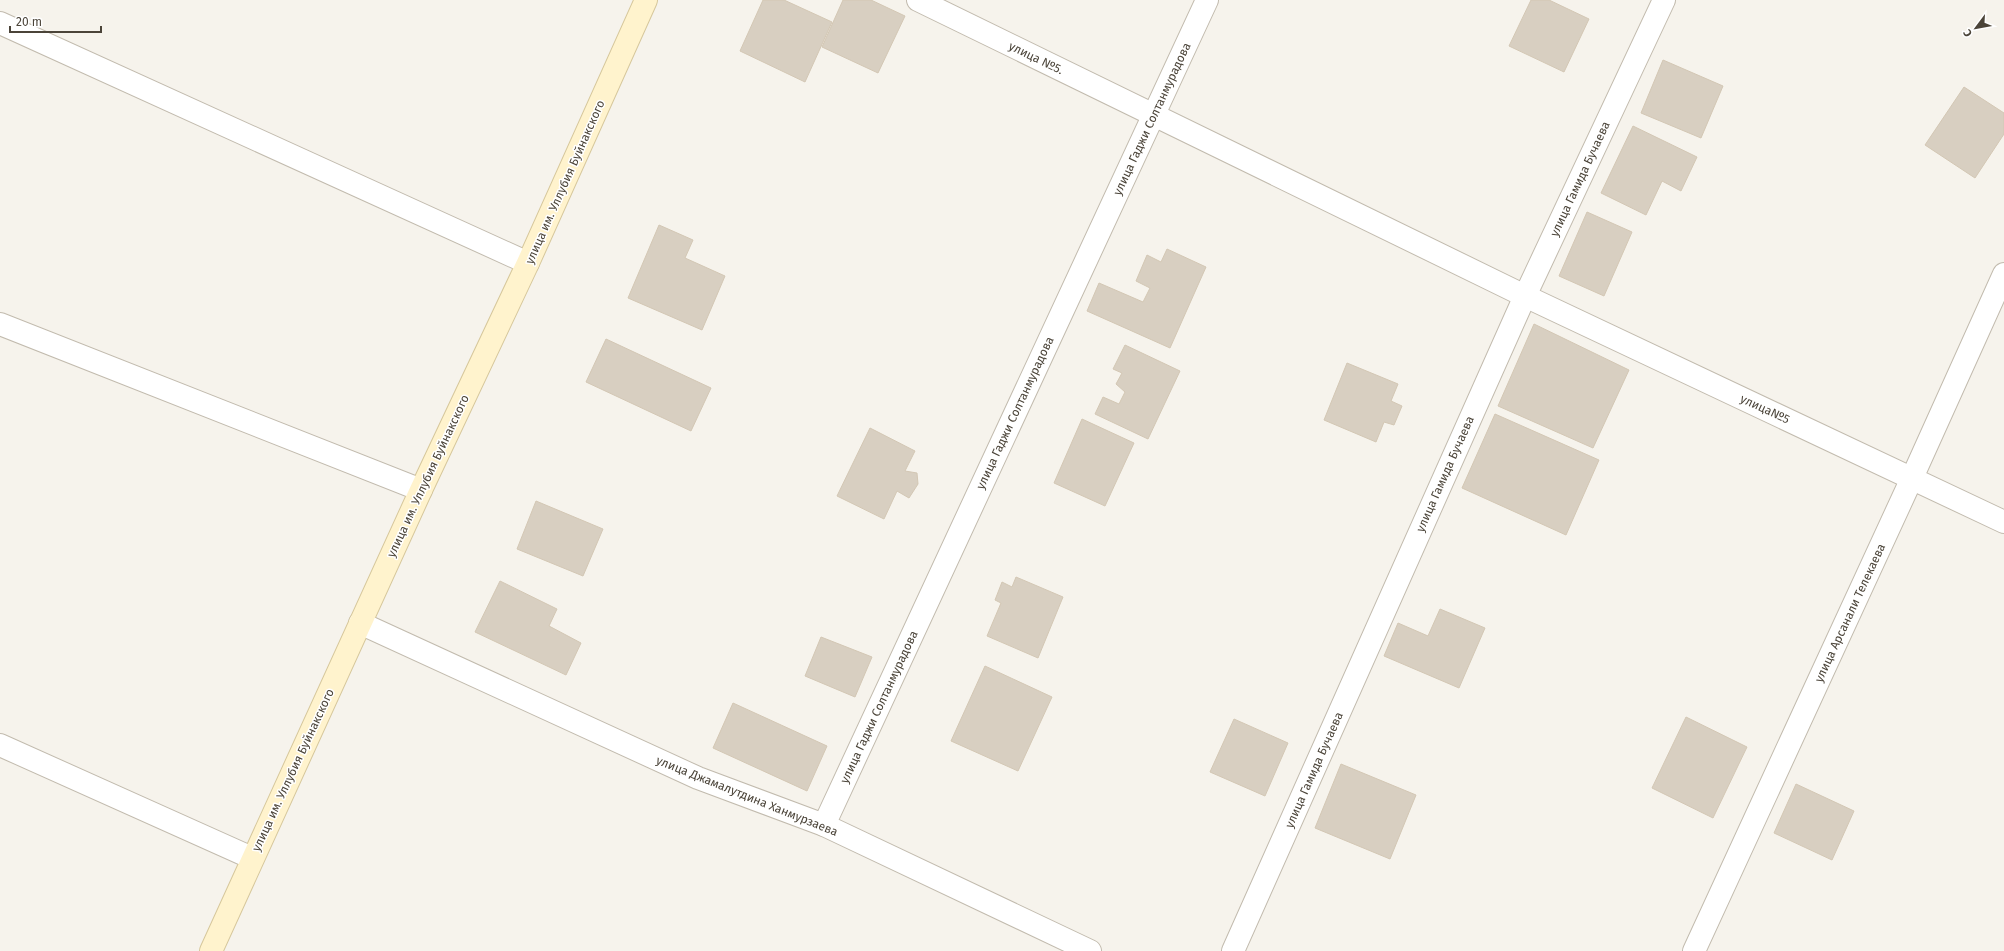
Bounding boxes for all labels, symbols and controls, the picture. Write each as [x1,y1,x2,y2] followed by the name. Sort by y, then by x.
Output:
[10,8,101,34] scale bar
[1956,8,1996,48] north arrow
[16,15,42,29] text: 20 m
[1960,26,1975,39] text: С
[1006,39,1066,77] street label: улица №5.
[1110,40,1194,198] street label: улица Гаджи Солтанмурадова
[522,98,608,266] street label: улица им. Уллубия Буйнакского
[1547,119,1613,239] street label: улица Гамида Бучаева
[973,334,1057,492] street label: улица Гаджи Солтанмурадова
[1738,391,1792,427] street label: улица№5
[384,392,472,560] street label: улица им. Уллубия Буйнакского
[1413,414,1477,534] street label: улица Гамида Бучаева
[1812,541,1888,685] street label: улица Арсанали Телекаева
[837,628,921,786] street label: улица Гаджи Солтанмурадова
[249,686,337,854] street label: улица им. Уллубия Буйнакского
[1282,710,1346,830] street label: улица Гамида Бучаева
[654,753,840,839] street label: улица Джамалутдина Ханмурзаева

